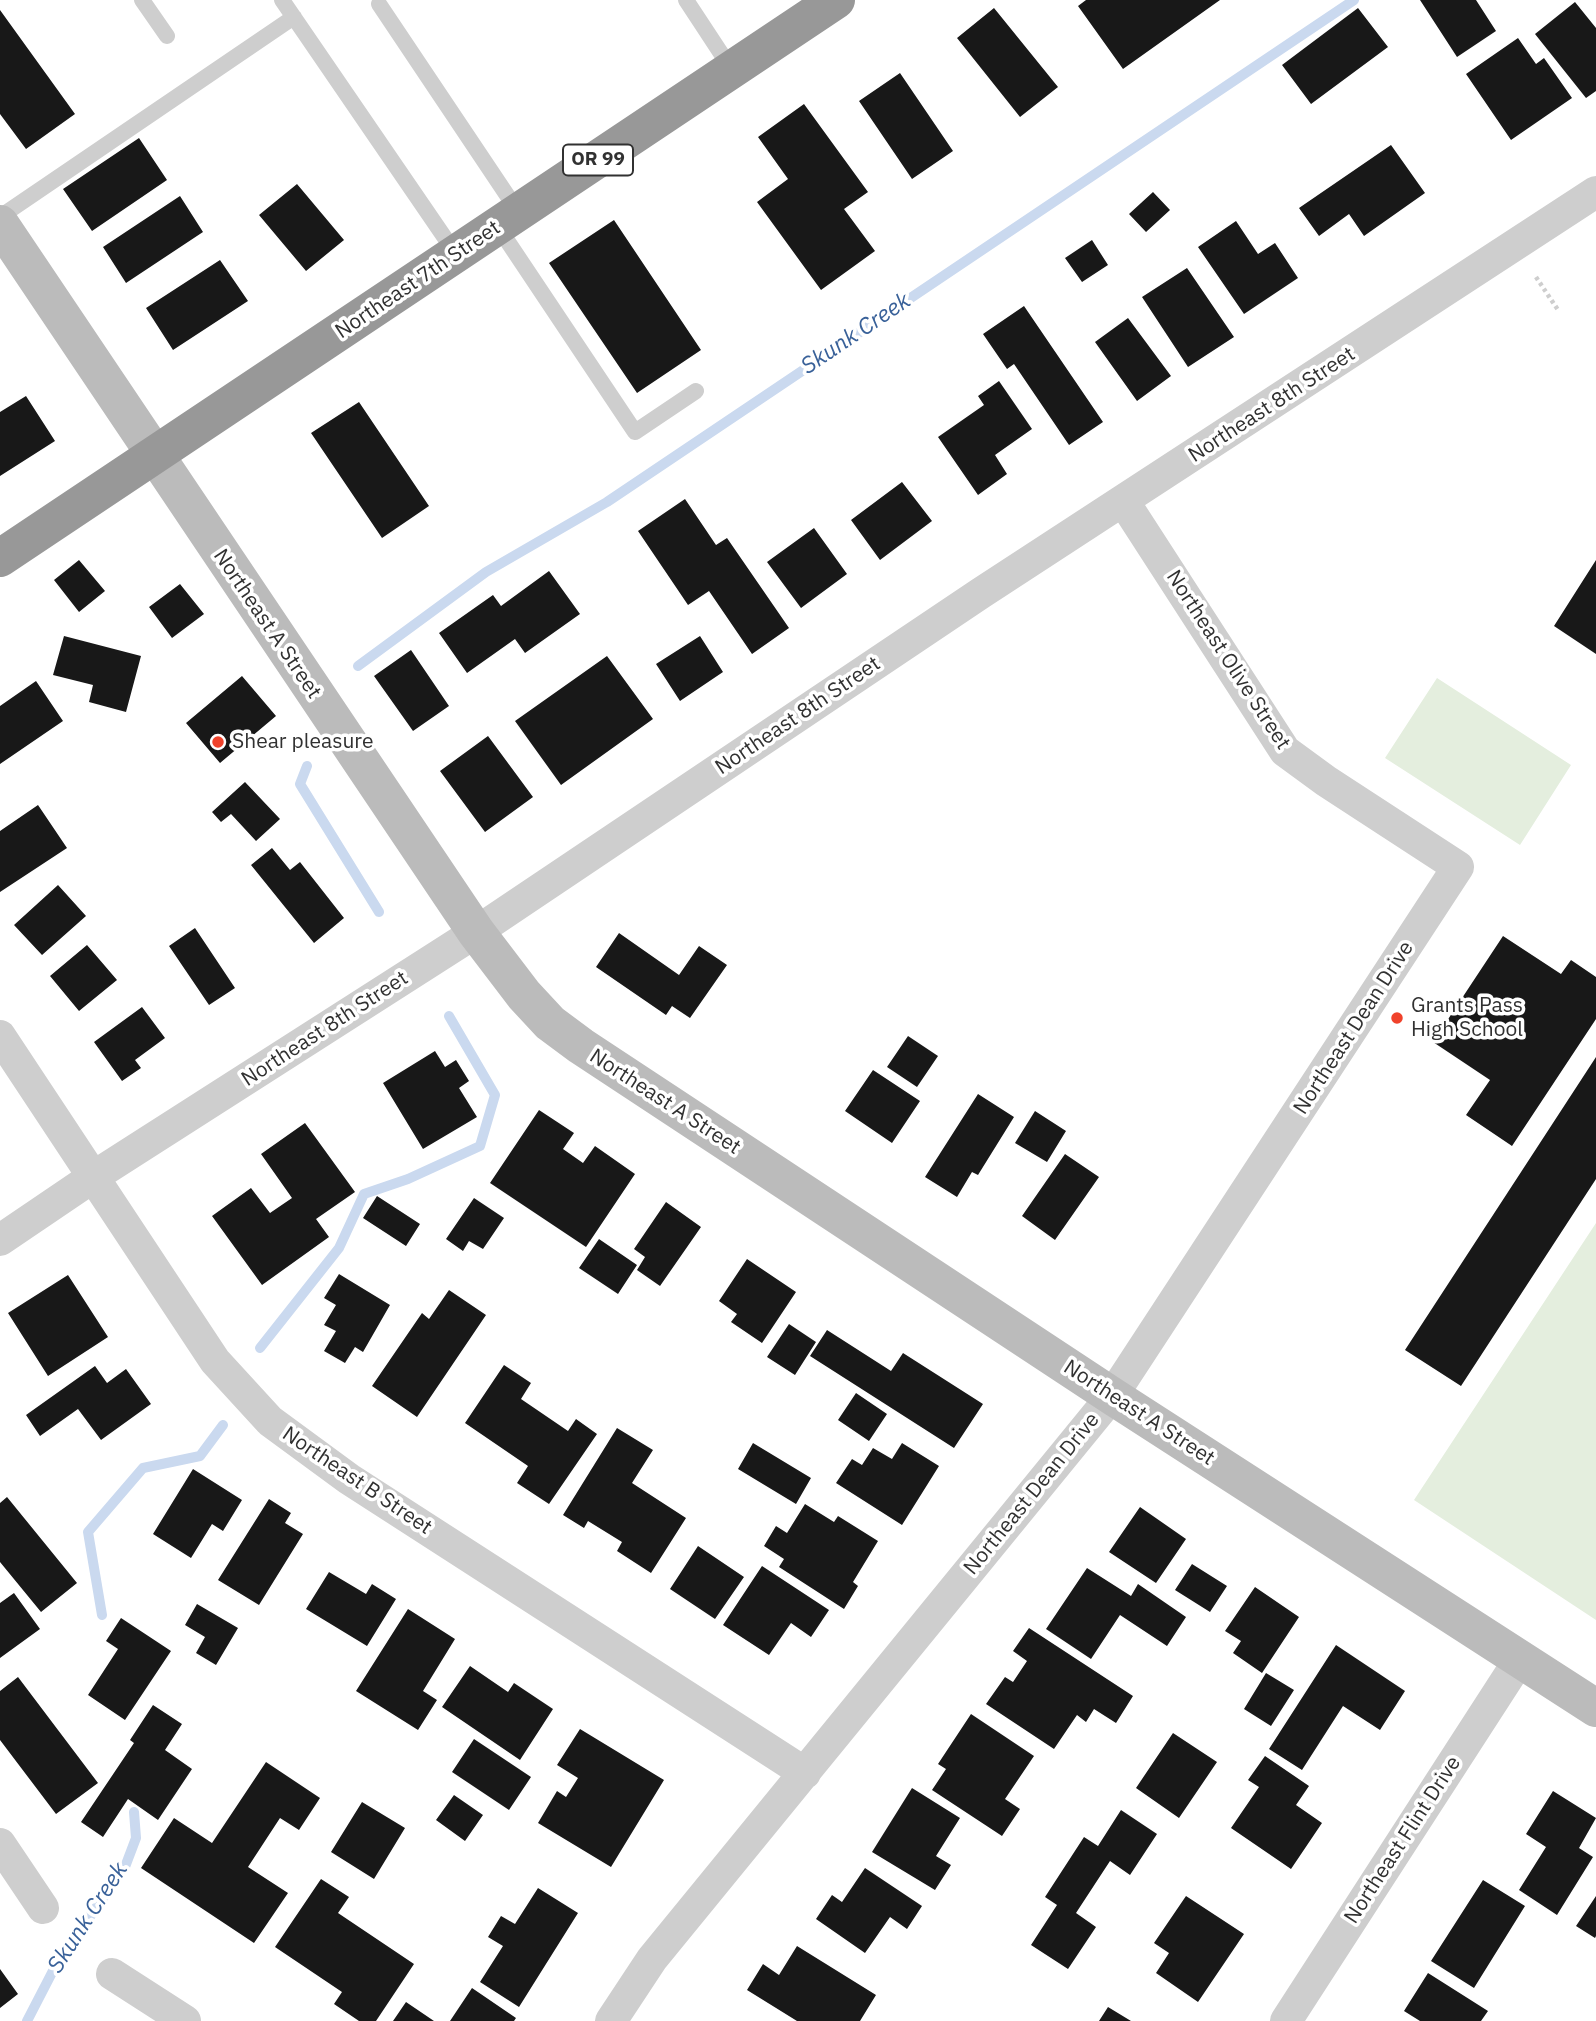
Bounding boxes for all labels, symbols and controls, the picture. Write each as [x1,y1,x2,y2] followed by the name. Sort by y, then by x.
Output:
[563,144,633,176] road number: OR 99
[331,216,505,344] street label: Northeast 7th Street
[796,287,916,381] water label: Skunk Creek
[1184,342,1360,468] street label: Northeast 8th Street
[208,544,326,704] street label: Northeast A Street
[1161,566,1295,754] street label: Northeast Olive Street
[711,652,885,780] street label: Northeast 8th Street
[232,729,373,755] place label: Shear pleasure
[210,734,226,750] marker: Shear pleasure
[1289,937,1419,1119] street label: Northeast Dean Drive
[237,966,413,1092] street label: Northeast 8th Street
[1411,993,1523,1043] place label: Grants Pass High School
[1389,1010,1405,1026] marker: Grants Pass High School
[585,1044,745,1160] street label: Northeast A Street
[1059,1355,1219,1471] street label: Northeast A Street
[959,1408,1105,1580] street label: Northeast Dean Drive
[277,1422,437,1540] street label: Northeast B Street
[1339,1752,1467,1928] street label: Northeast Flint Drive
[42,1858,134,1978] water label: Skunk Creek

